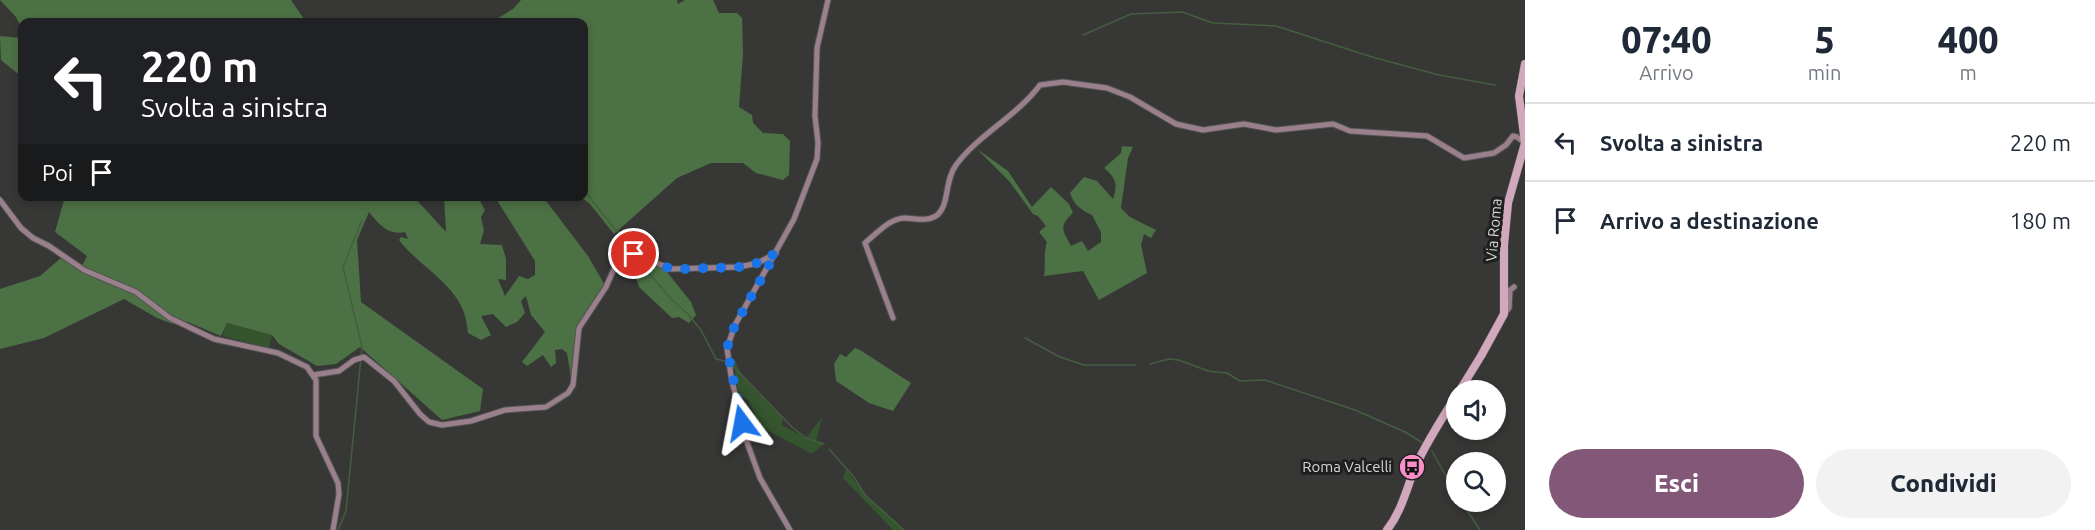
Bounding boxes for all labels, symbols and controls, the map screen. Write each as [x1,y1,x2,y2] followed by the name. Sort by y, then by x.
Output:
[1621,19,1711,60] text: 07:40
[1814,19,1835,60] text: 5
[1938,19,1999,60] text: 400
[42,42,120,120] icon: left
[141,43,258,90] text: 220 m
[1639,61,1694,84] text: Arrivo
[1808,61,1841,84] text: min
[1960,61,1977,84] text: m
[141,92,328,122] text: Svolta a sinistra
[1549,126,1582,159] icon: left
[1600,130,1763,155] text: Svolta a sinistra
[2010,130,2071,155] text: 220 m
[85,156,118,189] icon: arrive
[42,160,73,185] text: Poi
[1482,198,1505,262] street label: Via Roma
[1549,204,1582,237] icon: arrive
[1600,208,1819,233] text: Arrivo a destinazione
[2010,208,2071,233] text: 180 m
[608,228,659,279] pin
[617,237,650,270] icon: arrive
[1446,380,1506,512] map controls
[1446,380,1506,440] button: sound
[710,391,774,455] position arrow
[1549,449,1804,518] button: Esci
[1816,449,2071,518] button: Condividi
[1397,452,1427,482] bus stop icon: Roma Valcelli
[1446,452,1506,512] button: search
[1302,458,1392,475] place label: Roma Valcelli

